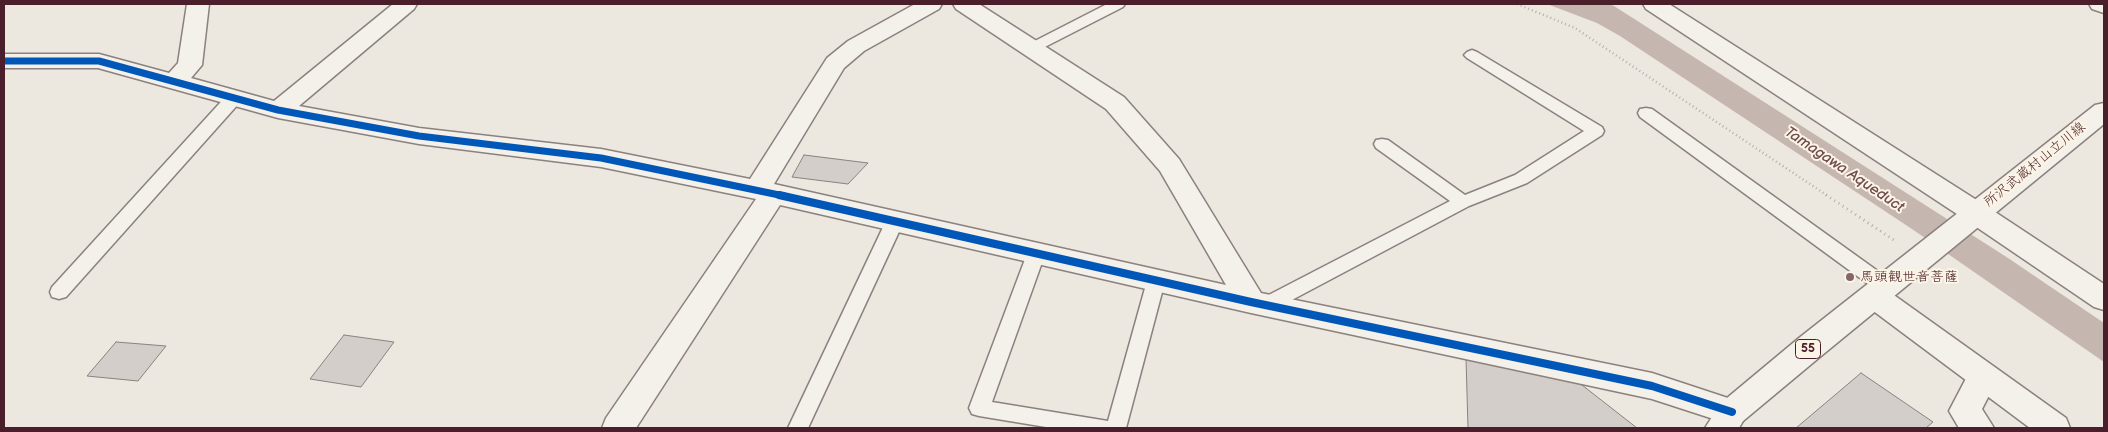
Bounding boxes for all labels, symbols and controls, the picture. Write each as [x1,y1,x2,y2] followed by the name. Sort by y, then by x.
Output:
[1981,119,2089,211] street label: 所沢武蔵村山立川線
[1781,123,1907,217] water label: Tamagawa Aqueduct
[1860,269,1958,285] place label: 馬頭観世音菩薩
[1844,271,1856,283] marker: 馬頭観世音菩薩
[1796,339,1820,358] road number: 55

